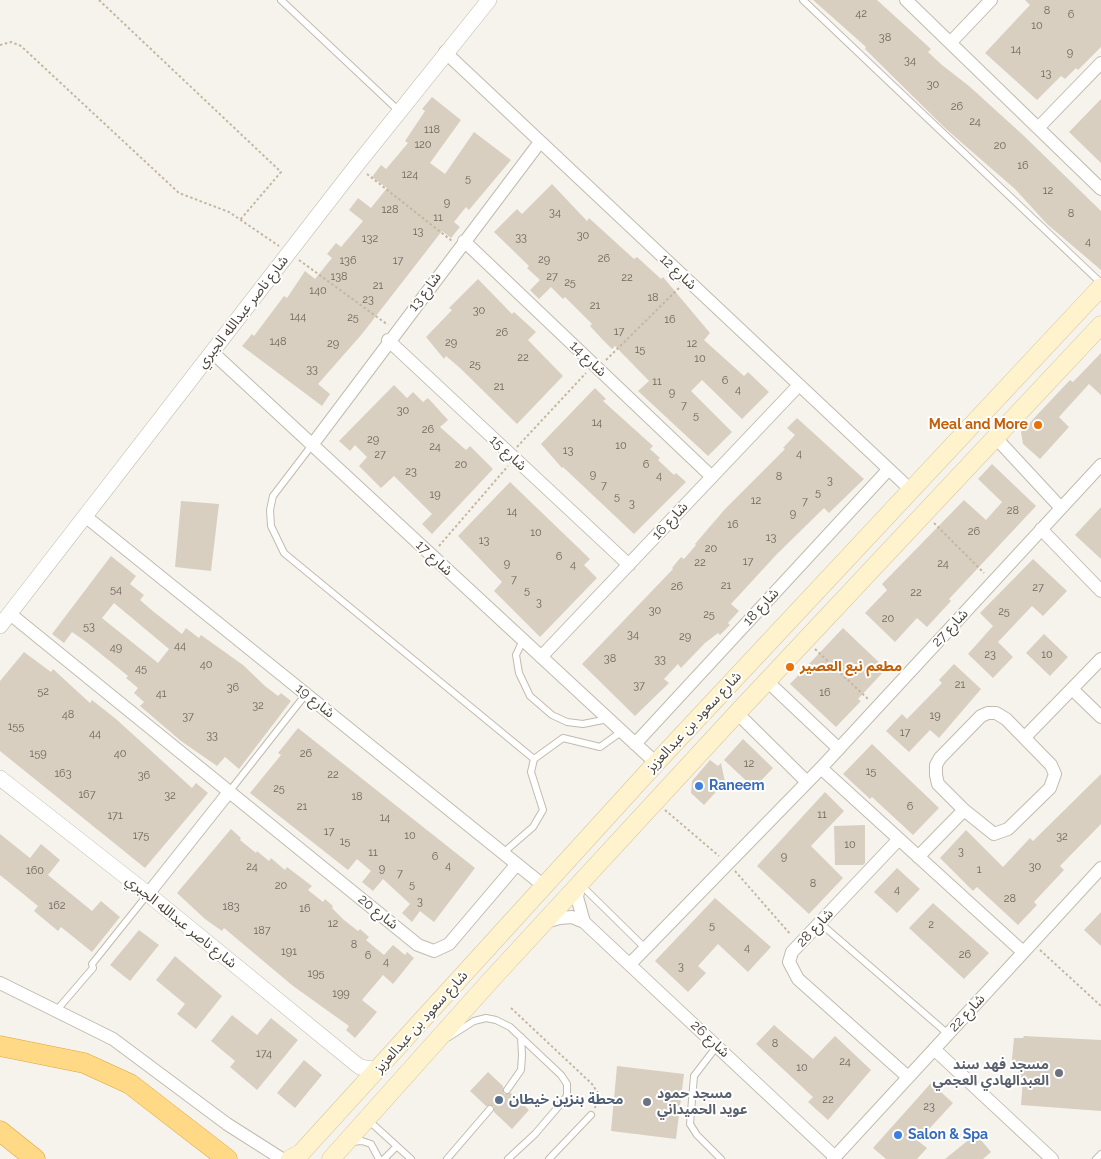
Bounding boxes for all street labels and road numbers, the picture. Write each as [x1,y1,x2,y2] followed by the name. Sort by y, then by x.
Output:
[656,251,700,293] street label: شارع 12
[194,252,292,372] street label: شارع ناصر عبدالله الجبري
[405,269,445,315] street label: شارع 13
[566,338,610,380] street label: شارع 14
[486,432,530,474] street label: شارع 15
[648,499,692,543] street label: شارع 16
[412,537,456,579] street label: شارع 17
[739,585,783,629] street label: شارع 18
[928,606,972,650] street label: شارع 27
[643,668,745,776] street label: شارع سعود بن عبدالعزيز
[292,680,338,722] street label: شارع 19
[122,872,240,972] street label: شارع ناصر عبدالله الجبري
[355,891,401,933] street label: شارع 20
[793,905,837,951] street label: شارع 28
[371,967,471,1077] street label: شارع سعود بن عبدالعزيز
[945,991,989,1035] street label: شارع 22
[687,1017,733,1061] street label: شارع 26

